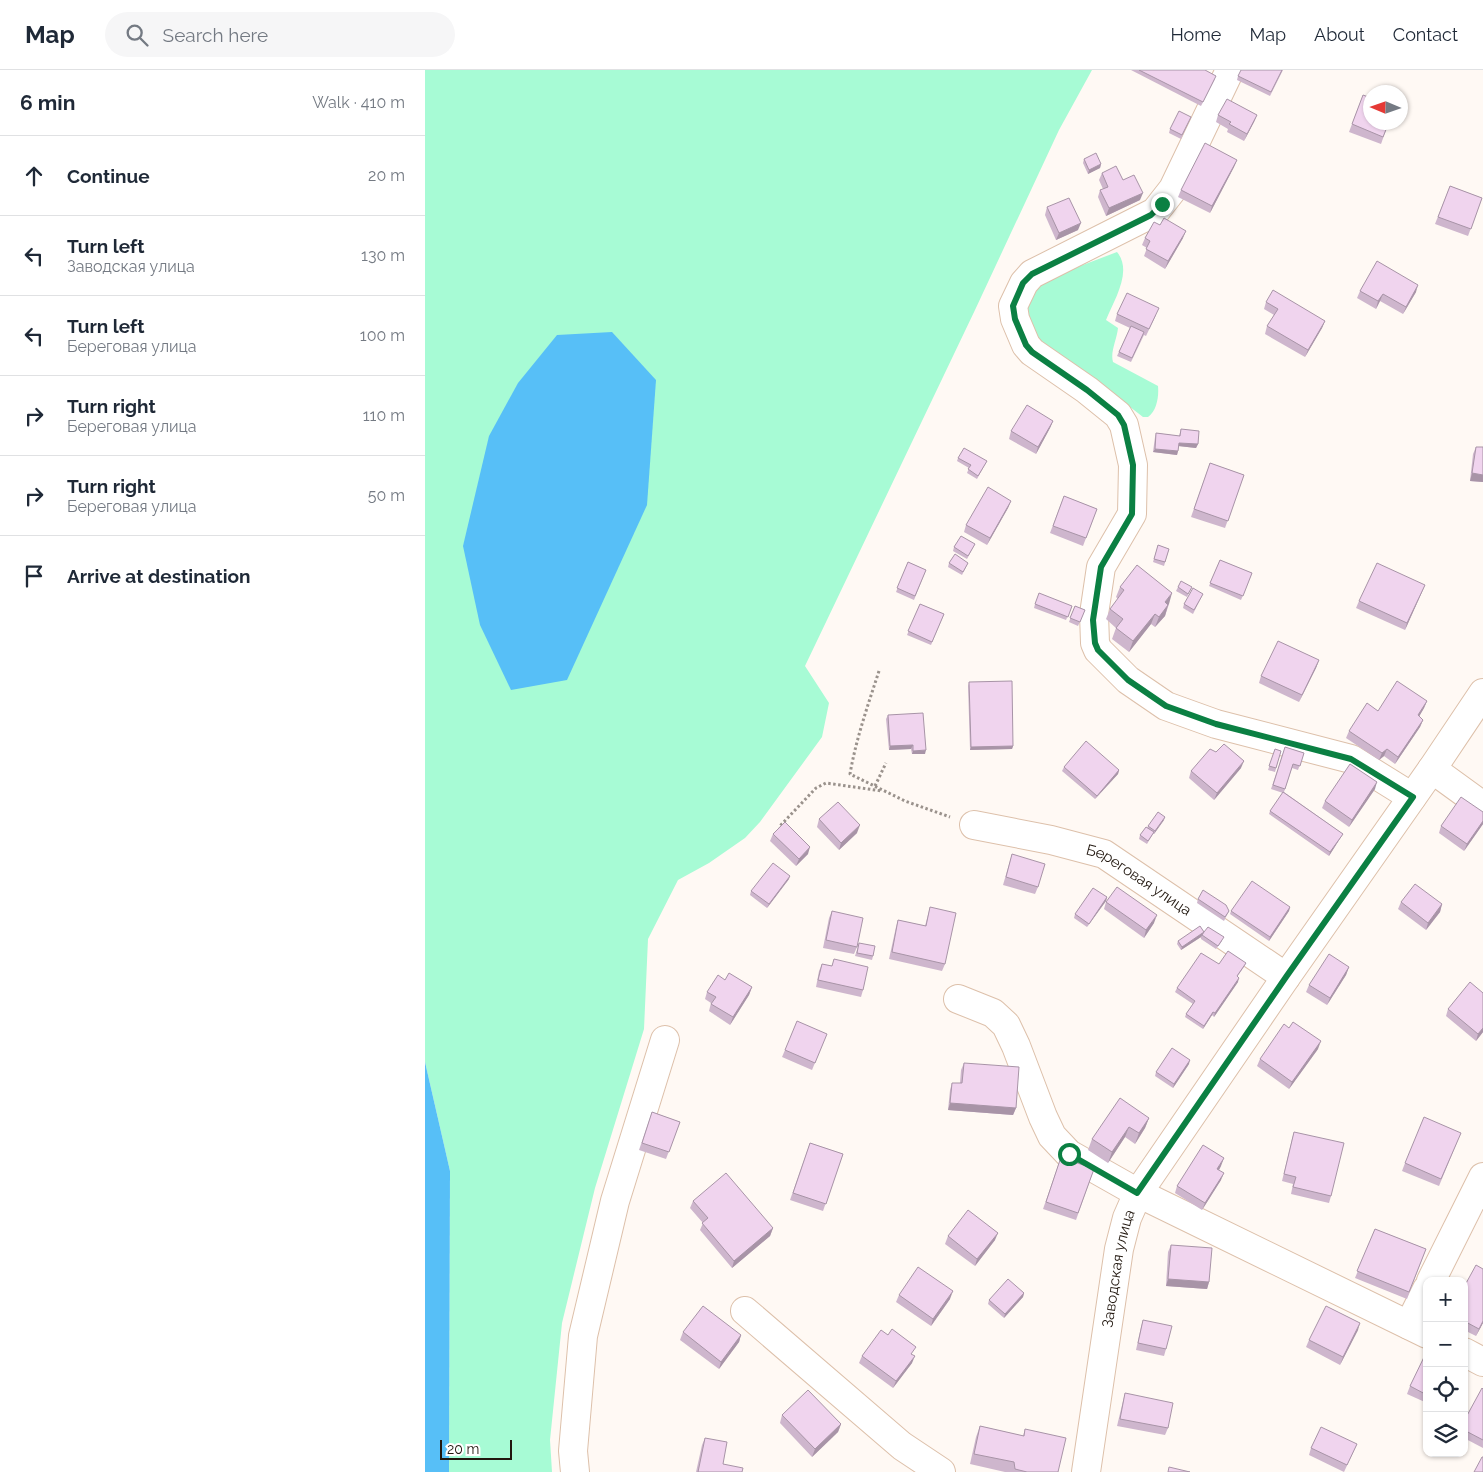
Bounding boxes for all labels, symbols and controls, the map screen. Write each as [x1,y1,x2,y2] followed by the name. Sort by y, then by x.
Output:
[105,12,455,57] search box
[25,20,75,49] text: Map
[123,21,151,49] icon: search
[163,24,268,46] text: Search here
[1170,24,1221,45] text: Home
[1249,24,1286,45] text: Map
[1314,24,1365,45] text: About
[1393,24,1458,45] text: Contact
[1363,85,1408,130] north arrow
[20,90,75,115] text: 6 min
[312,93,405,112] text: Walk · 410 m
[20,162,48,190] icon: ahead
[67,165,150,187] text: Continue
[368,166,405,185] text: 20 m
[1151,193,1174,216] route end
[67,235,144,257] text: Turn left
[20,242,48,270] icon: left
[361,246,405,265] text: 130 m
[67,257,195,276] text: Заводская улица
[67,315,144,337] text: Turn left
[20,322,48,350] icon: left
[360,326,405,345] text: 100 m
[67,337,197,356] text: Береговая улица
[67,395,156,417] text: Turn right
[20,402,48,430] icon: right
[363,406,405,425] text: 110 m
[67,417,197,436] text: Береговая улица
[67,475,156,497] text: Turn right
[20,482,48,510] icon: right
[368,486,405,505] text: 50 m
[67,497,197,516] text: Береговая улица
[20,562,48,590] icon: arrive
[67,565,251,587] text: Arrive at destination
[1084,841,1195,919] street label: Береговая улица
[1058,1143,1081,1166] route start
[1098,1207,1139,1329] street label: Заводская улица
[1423,1277,1468,1457] map controls
[1423,1277,1468,1322] button: +
[1423,1322,1468,1367] button: −
[1423,1367,1468,1412] button: locate
[1423,1412,1468,1457] button: layers
[440,1437,513,1460] scale bar
[447,1441,479,1457] text: 20 m

